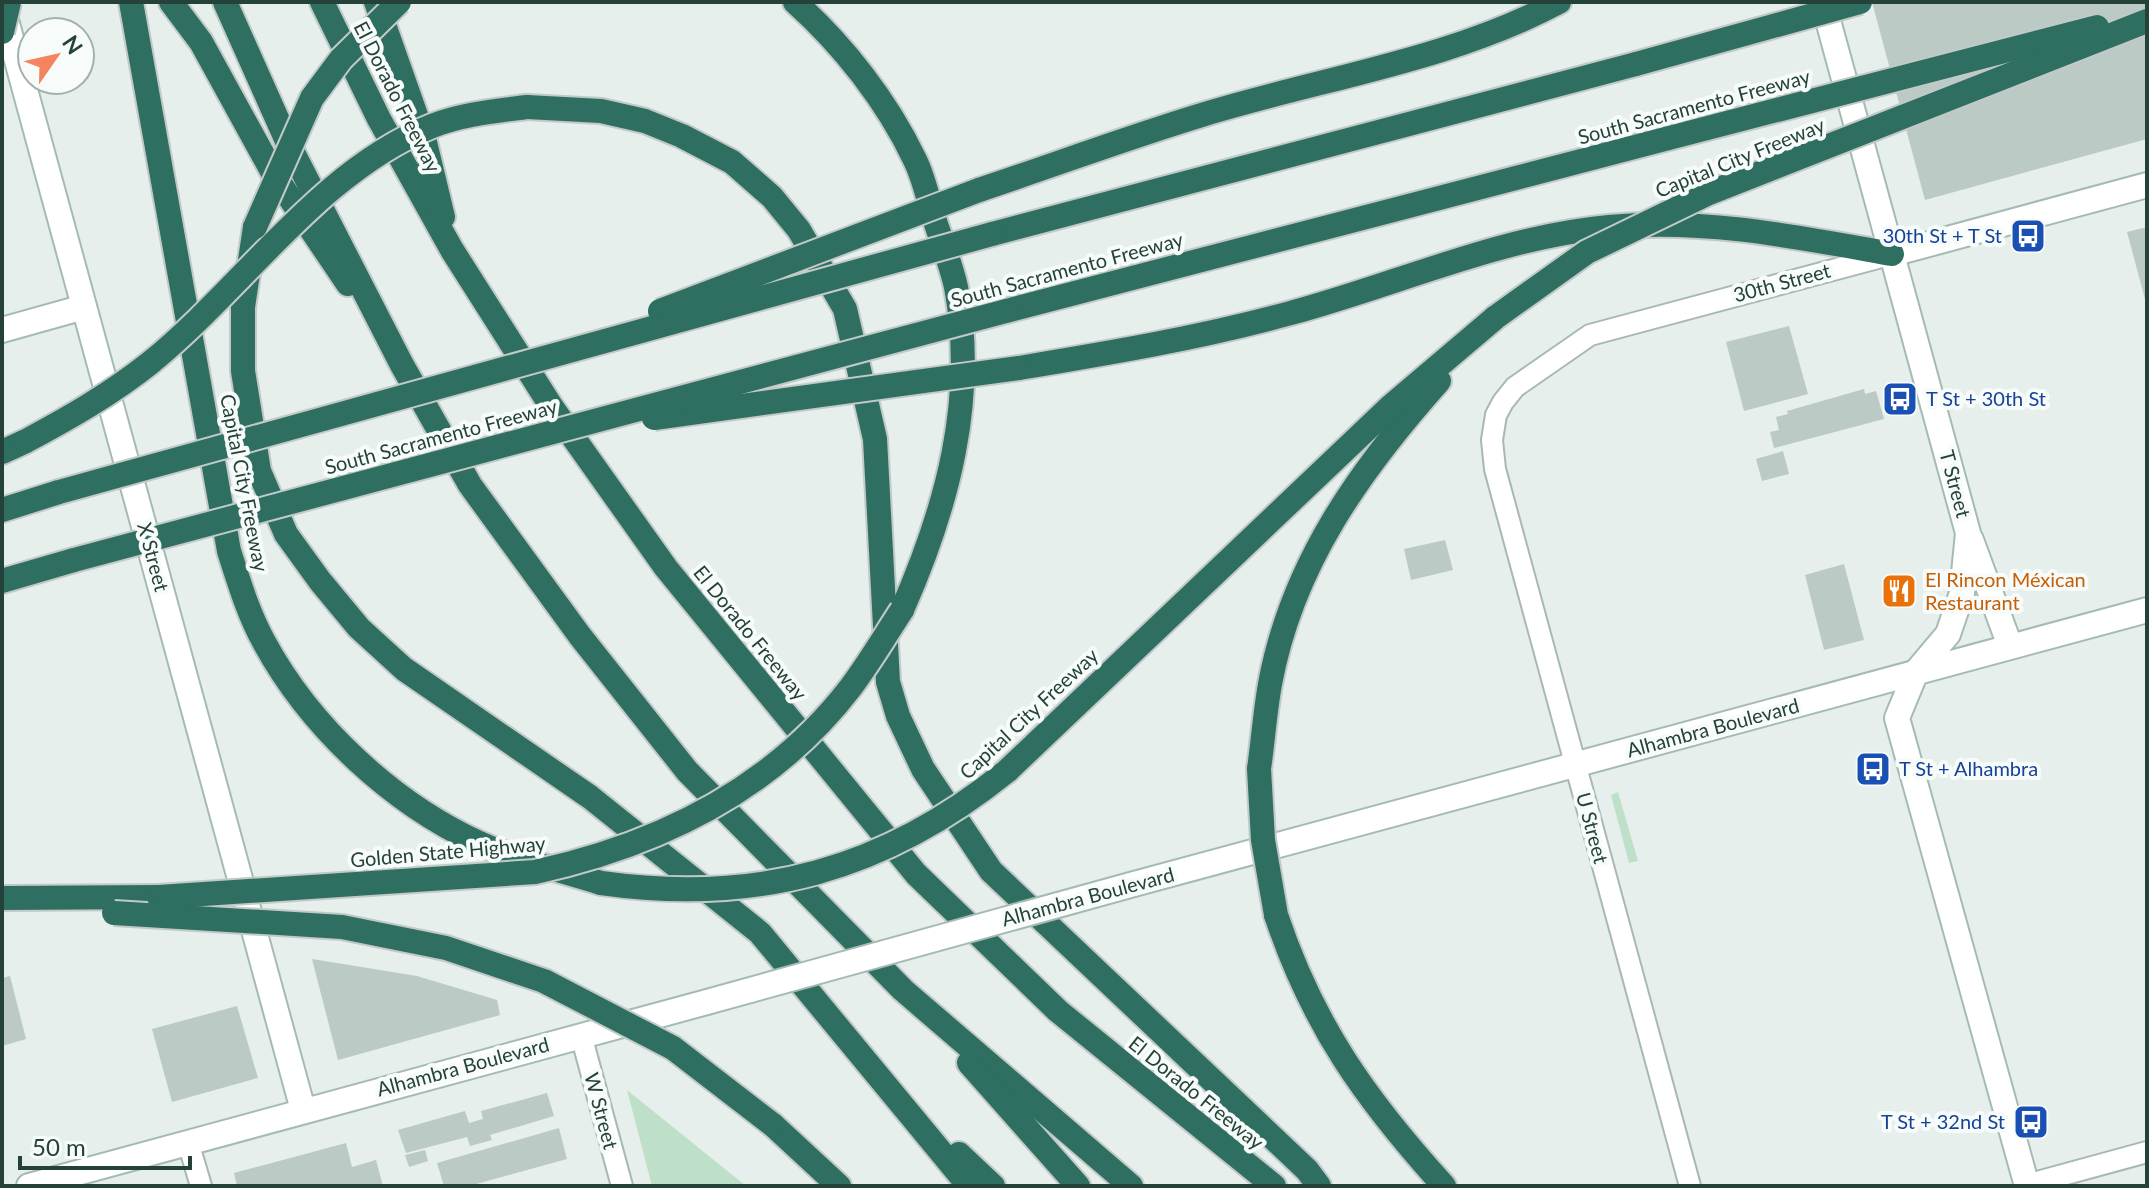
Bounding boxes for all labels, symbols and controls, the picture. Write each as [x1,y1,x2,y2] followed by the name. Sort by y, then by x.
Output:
[16,16,96,96] north arrow
[349,17,447,177] street label: El Dorado Freeway
[57,30,89,59] text: N
[1575,63,1813,149] street label: South Sacramento Freeway
[1651,112,1828,202] street label: Capital City Freeway
[2009,217,2047,255] bus stop icon: 30th St + T St
[1883,223,2002,247] place label: 30th St + T St
[948,226,1186,312] street label: South Sacramento Freeway
[1731,258,1833,306] street label: 30th Street
[1881,380,1919,418] bus stop icon: T St + 30th St
[1926,386,2046,410] place label: T St + 30th St
[216,392,274,574] street label: Capital City Freeway
[322,393,560,479] street label: South Sacramento Freeway
[1935,447,1976,520] street label: T Street
[133,519,175,594] street label: X Street
[689,560,813,705] street label: El Dorado Freeway
[1925,567,2086,614] place label: El Rincon Méxican Restaurant
[1880,572,1918,610] restaurant icon: El Rincon Méxican Restaurant
[954,642,1103,784] street label: Capital City Freeway
[1624,692,1802,762] street label: Alhambra Boulevard
[1854,750,1892,788] bus stop icon: T St + Alhambra
[1899,756,2038,780] place label: T St + Alhambra
[1572,790,1614,866] street label: U Street
[349,830,547,871] street label: Golden State Highway
[999,861,1177,931] street label: Alhambra Boulevard
[374,1031,552,1101] street label: Alhambra Boulevard
[1124,1031,1269,1154] street label: El Dorado Freeway
[580,1070,624,1152] street label: W Street
[2012,1103,2050,1141] bus stop icon: T St + 32nd St
[1881,1109,2005,1133] place label: T St + 32nd St
[20,1120,190,1170] scale bar
[32,1132,86,1161] text: 50 m

